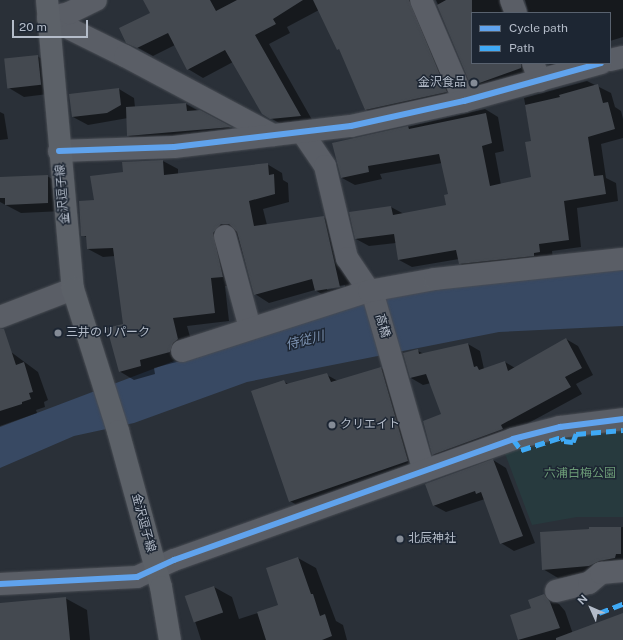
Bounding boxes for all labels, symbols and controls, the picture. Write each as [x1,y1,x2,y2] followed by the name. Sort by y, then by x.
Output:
[14,12,90,38] scale bar
[471,12,611,64] legend
[19,20,47,34] text: 20 m
[509,21,568,35] text: Cycle path
[509,41,535,55] text: Path
[418,76,466,90] place label: 金沢食品
[469,78,479,88] marker: 金沢食品
[53,163,73,225] street label: 金沢逗子線
[372,312,392,340] street label: 高橋
[66,326,150,340] place label: 三井のリパーク
[53,328,63,338] marker: 三井のリパーク
[284,329,326,353] water label: 侍従川
[340,418,400,432] place label: クリエイト
[327,420,337,430] marker: クリエイト
[544,467,616,481] park label: 六浦白梅公園
[128,492,158,554] street label: 金沢逗子線
[408,532,456,546] place label: 北辰神社
[395,534,405,544] marker: 北辰神社
[571,588,611,628] north arrow
[575,592,590,607] text: N

